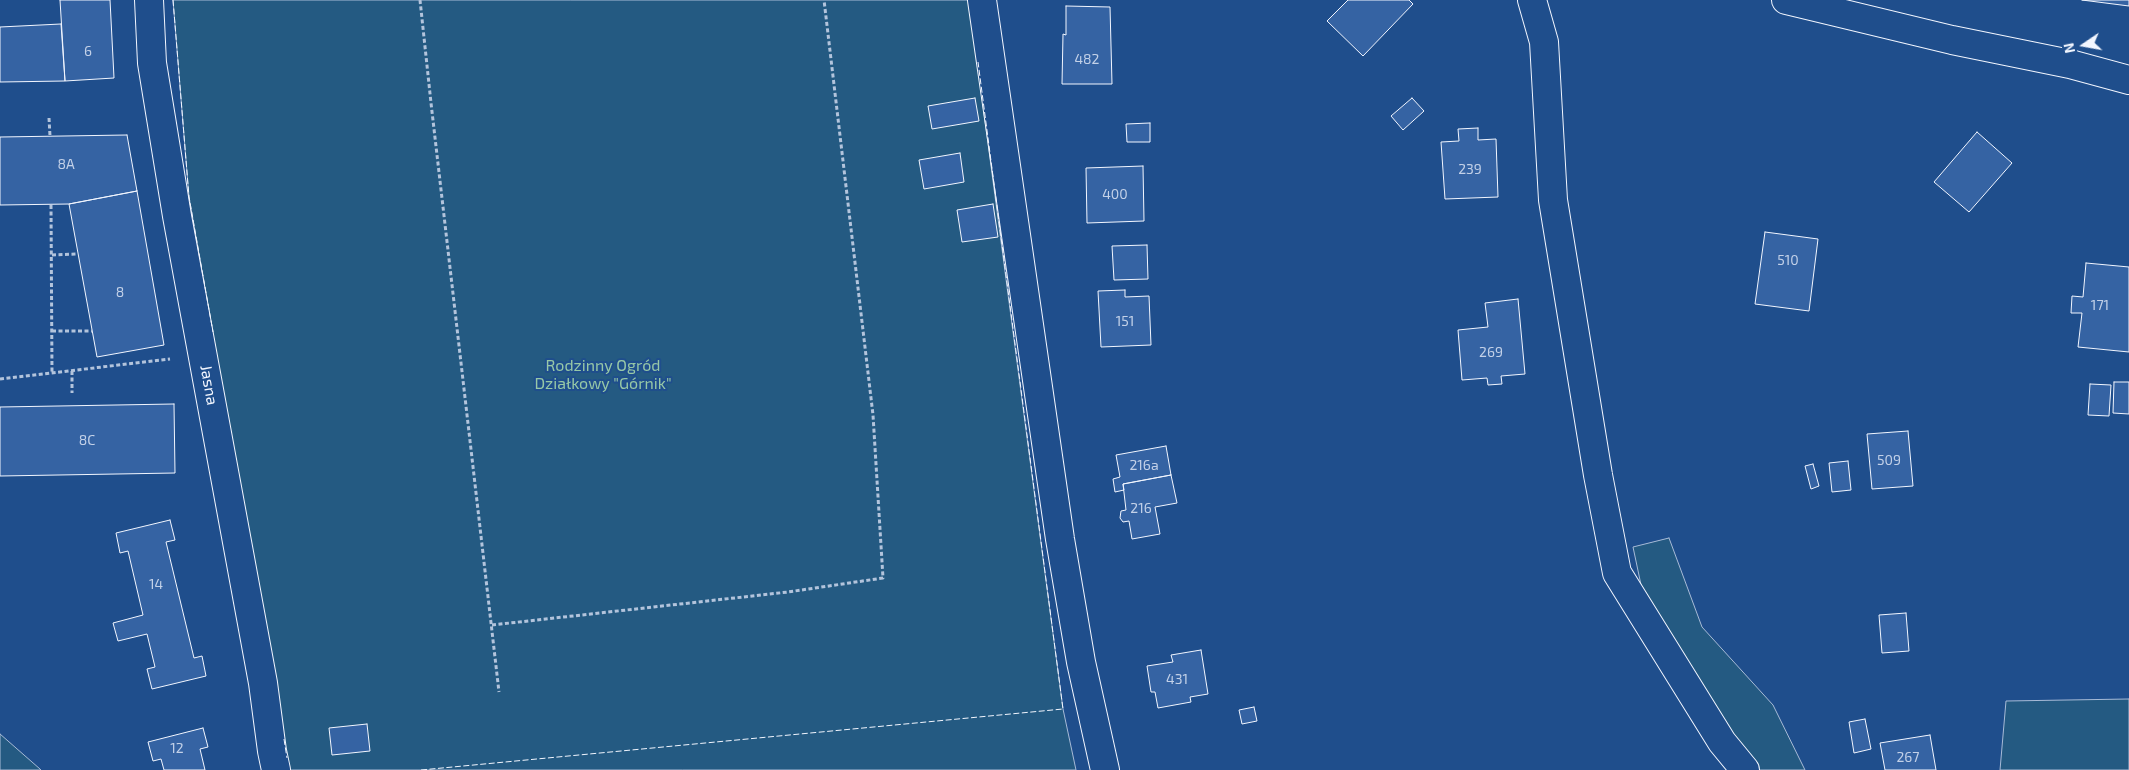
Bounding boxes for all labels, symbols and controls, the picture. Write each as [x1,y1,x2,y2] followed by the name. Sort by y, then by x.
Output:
[2059,20,2109,70] north arrow
[2059,42,2078,55] text: N
[84,43,92,59] house number: 6
[1075,51,1099,67] house number: 482
[57,156,75,172] house number: 8A
[1458,161,1482,177] house number: 239
[1102,186,1128,202] house number: 400
[1777,252,1799,268] house number: 510
[116,284,124,300] house number: 8
[2091,297,2109,313] house number: 171
[1116,313,1134,329] house number: 151
[1479,344,1503,360] house number: 269
[534,356,672,394] park label: Rodzinny Ogród Działkowy "Górnik"
[196,363,222,407] street label: Jasna
[79,432,95,448] house number: 8C
[1877,452,1901,468] house number: 509
[1129,457,1159,473] house number: 216a
[1130,500,1152,516] house number: 216
[149,576,163,592] house number: 14
[1166,671,1188,687] house number: 431
[170,740,184,756] house number: 12
[1896,749,1920,765] house number: 267

